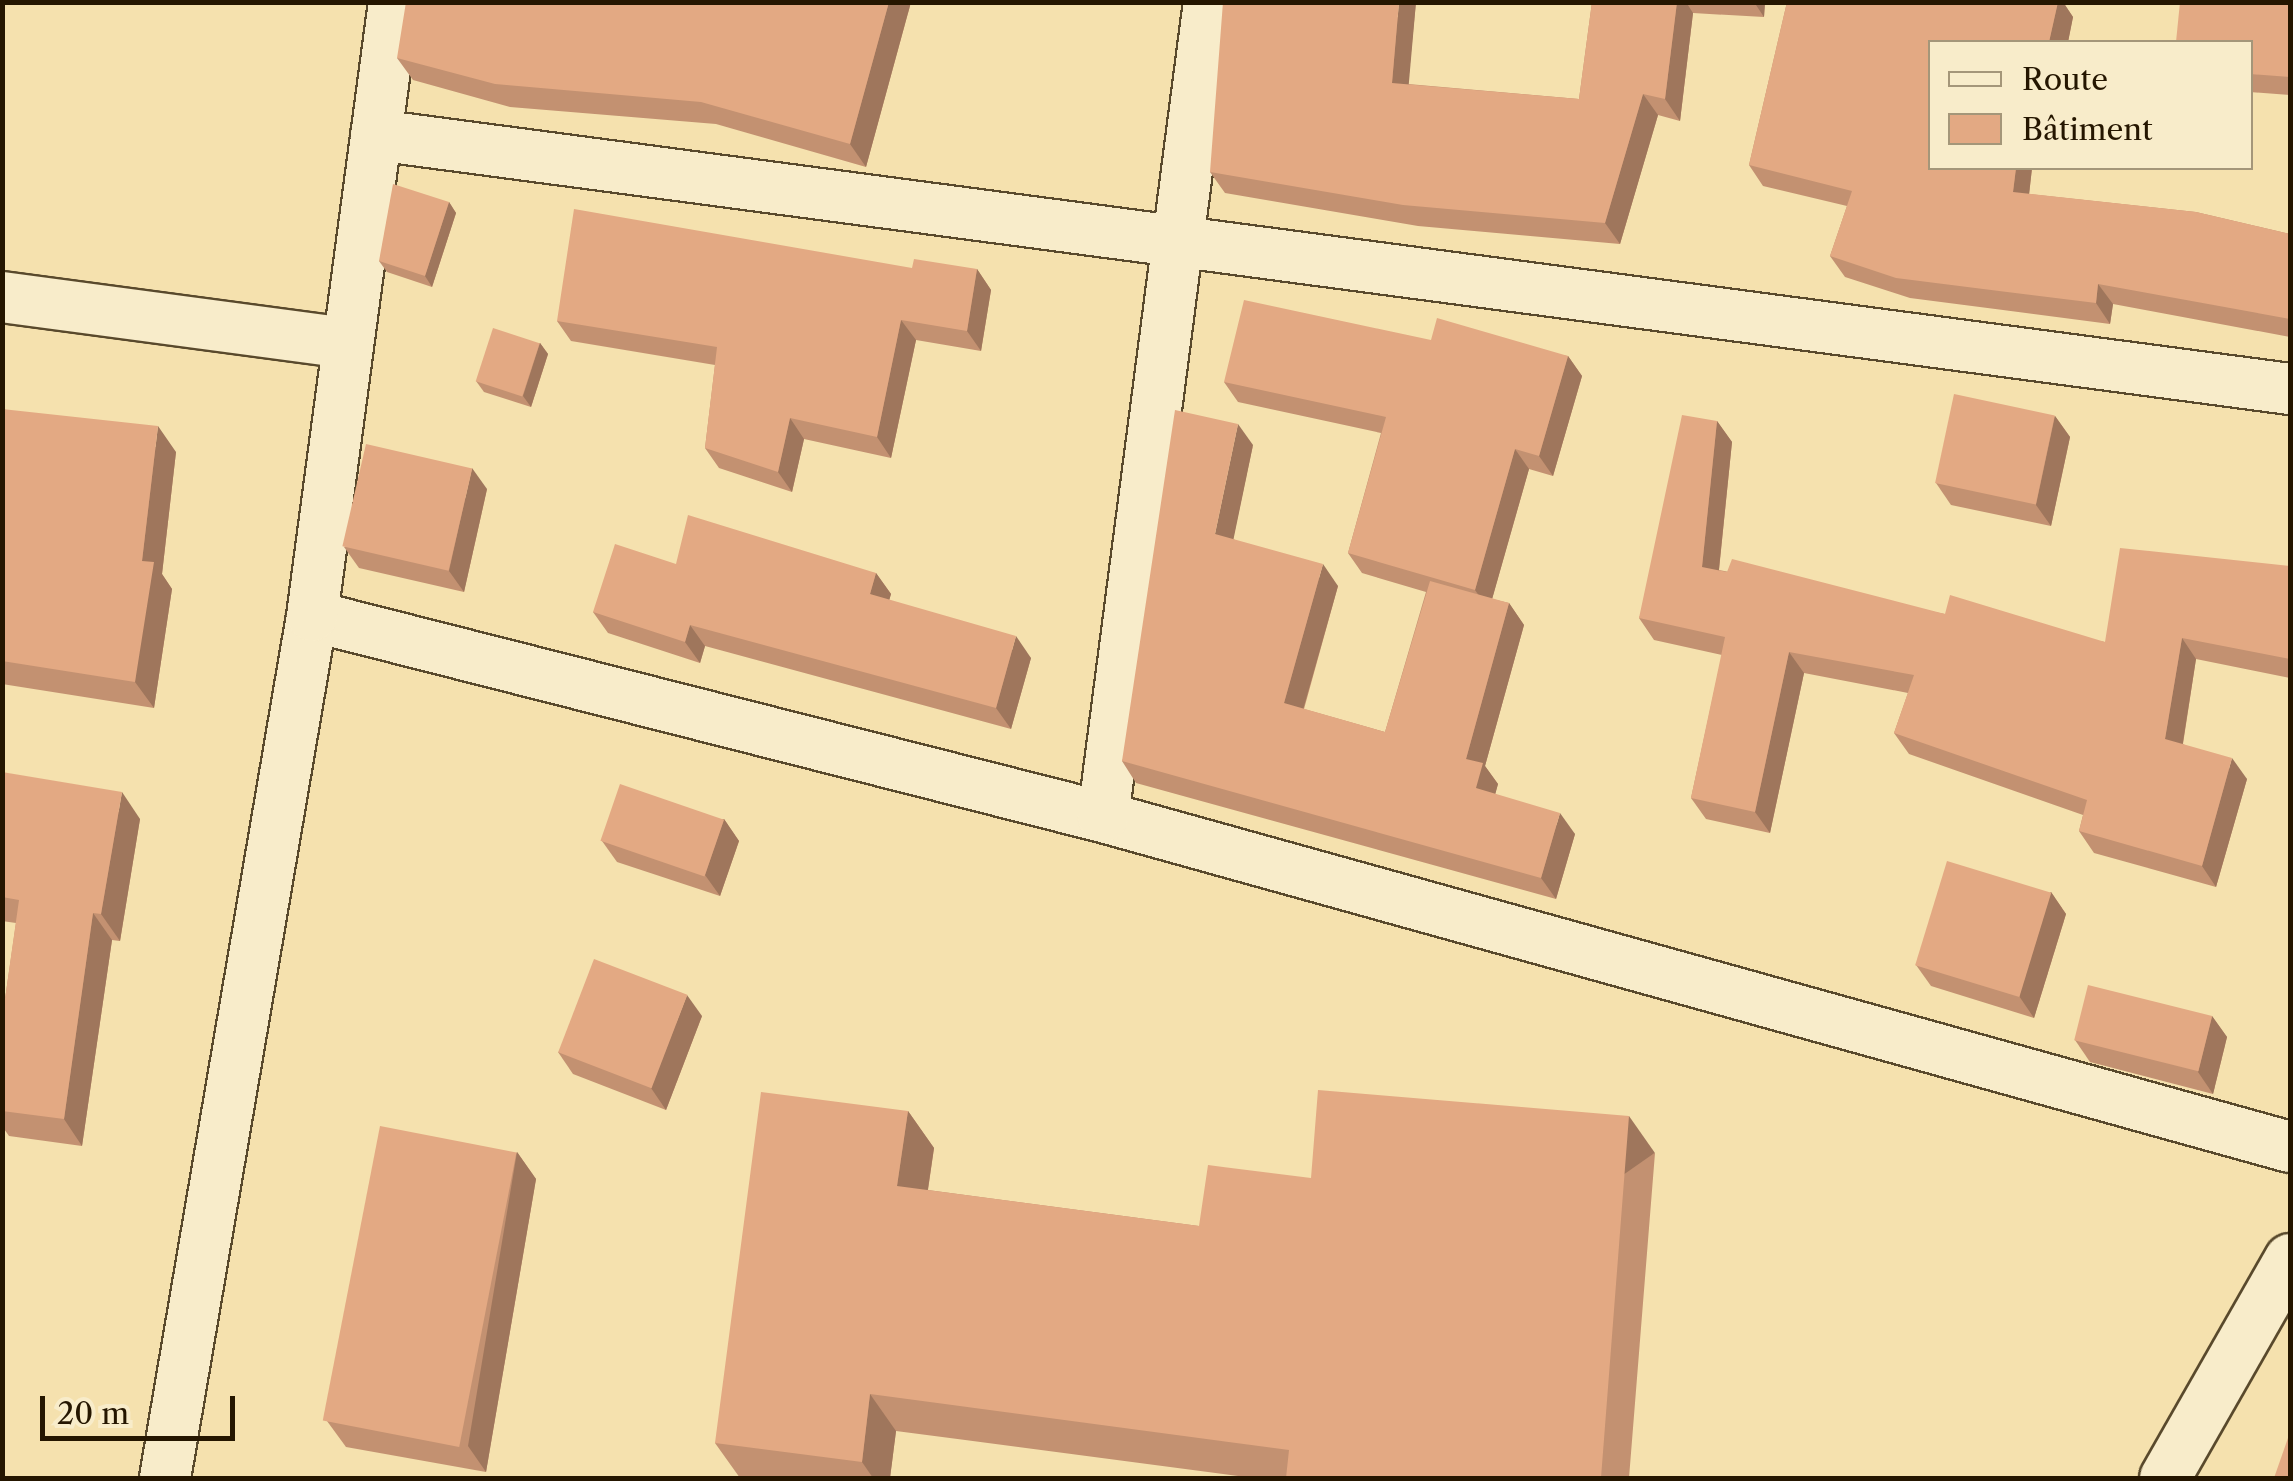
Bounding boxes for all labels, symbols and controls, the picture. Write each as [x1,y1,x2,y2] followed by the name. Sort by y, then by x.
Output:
[1928,40,2253,170] legend
[2022,61,2108,98] text: Route
[2022,111,2153,148] text: Bâtiment
[45,1376,240,1438] scale bar
[57,1395,129,1432] text: 20 m

